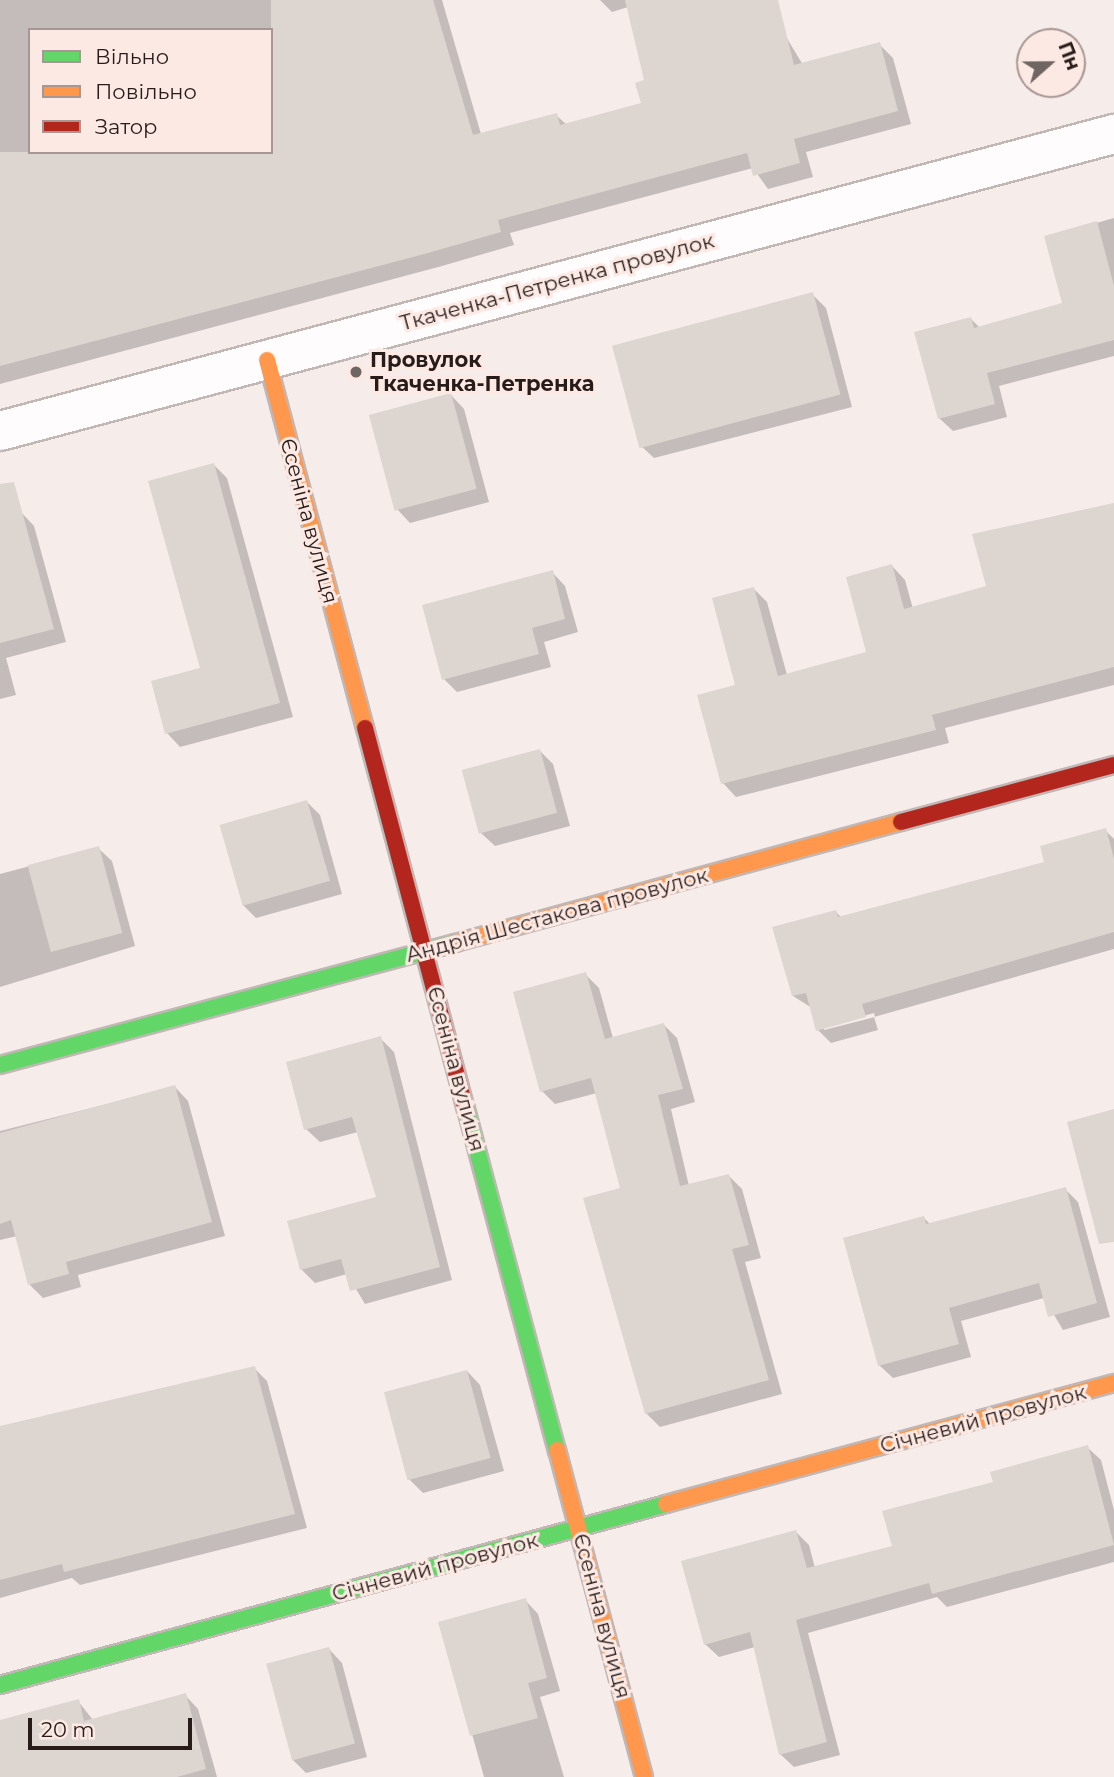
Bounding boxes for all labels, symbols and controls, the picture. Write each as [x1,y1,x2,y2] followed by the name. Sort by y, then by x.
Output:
[28,28,273,154] legend
[1016,28,1086,98] north arrow
[1053,39,1085,73] text: Пн
[95,44,169,69] text: Вільно
[95,79,197,104] text: Повільно
[95,114,157,139] text: Затор
[397,228,717,336] street label: Ткаченка-Петренка провулок
[370,347,595,397] place label: Провулок Ткаченка-Петренка
[348,364,364,380] marker: Провулок Ткаченка-Петренка
[275,436,343,606] street label: Єсеніна вулиця
[403,862,711,968] street label: Андрія Шестакова провулок
[422,984,490,1154] street label: Єсеніна вулиця
[877,1379,1089,1459] street label: Січневий провулок
[329,1527,541,1607] street label: Січневий провулок
[568,1531,636,1701] street label: Єсеніна вулиця
[32,1704,196,1748] scale bar
[41,1717,95,1742] text: 20 m

